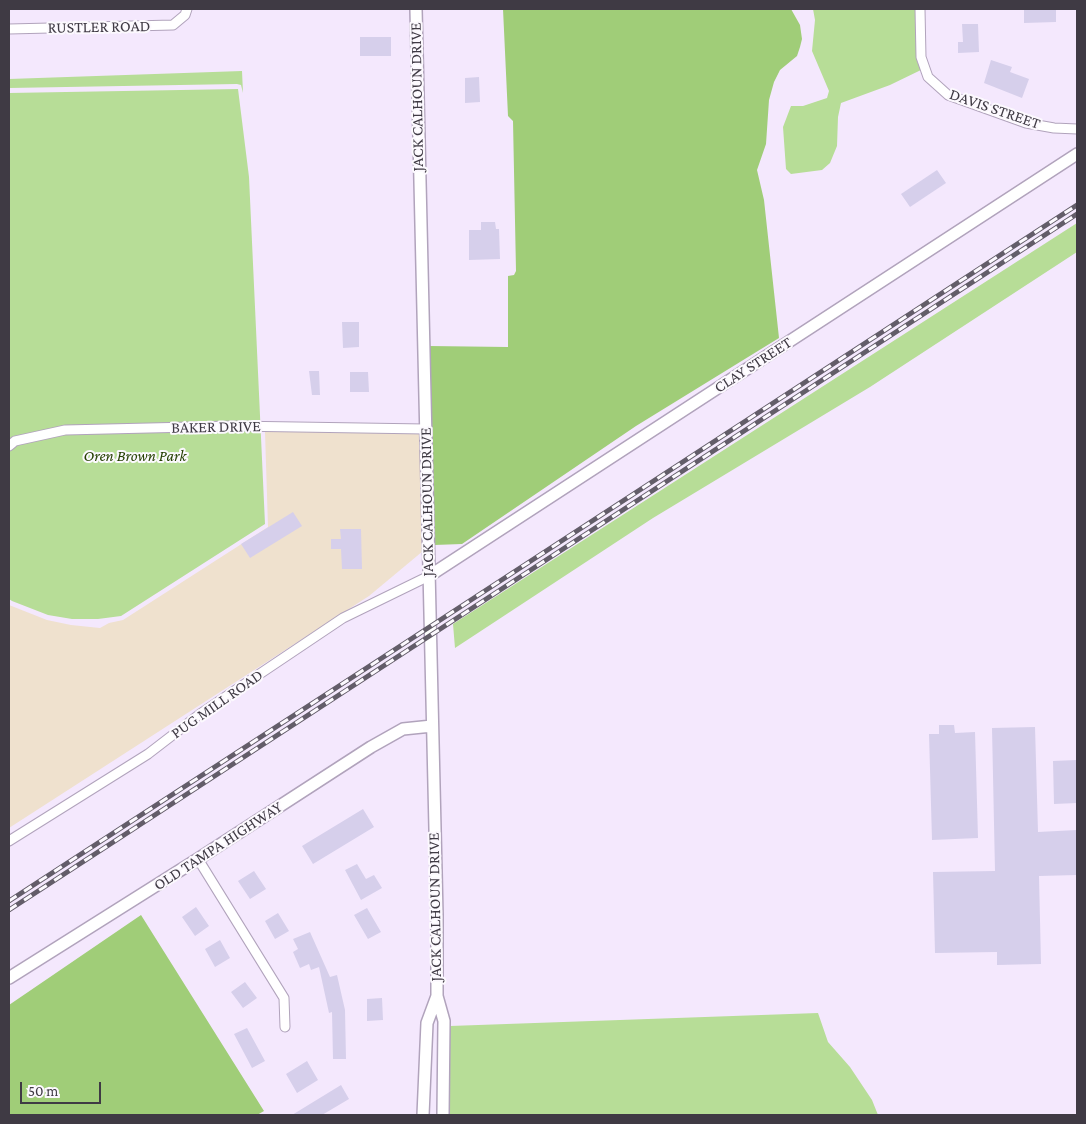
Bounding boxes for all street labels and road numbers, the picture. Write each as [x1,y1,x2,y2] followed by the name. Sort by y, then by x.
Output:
[47,17,151,37] street label: RUSTLER ROAD
[406,22,428,172] street label: JACK CALHOUN DRIVE
[947,84,1043,134] street label: DAVIS STREET
[711,333,795,397] street label: CLAY STREET
[171,417,261,437] street label: BAKER DRIVE
[416,427,438,577] street label: JACK CALHOUN DRIVE
[167,665,267,743] street label: PUG MILL ROAD
[150,797,286,895] street label: OLD TAMPA HIGHWAY
[424,832,446,982] street label: JACK CALHOUN DRIVE

